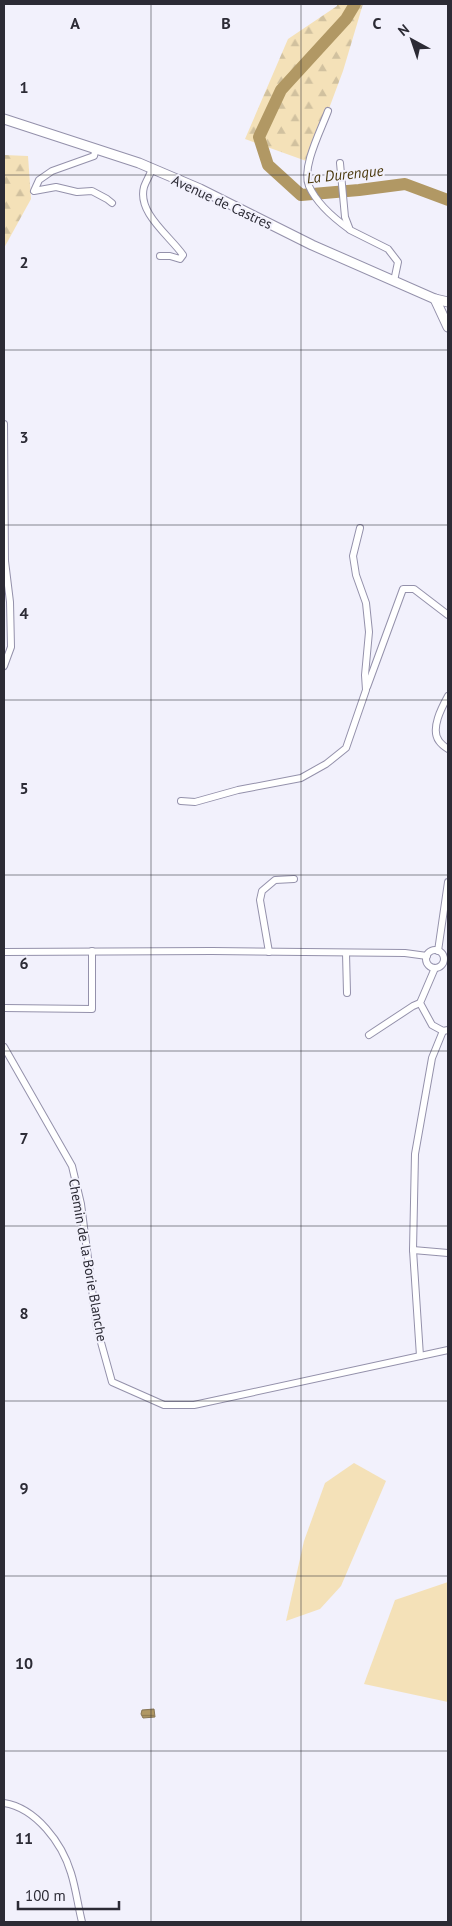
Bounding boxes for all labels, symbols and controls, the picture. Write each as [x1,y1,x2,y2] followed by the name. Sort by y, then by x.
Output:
[70,13,80,33] text: A
[221,13,231,33] text: B
[373,13,382,33] text: C
[387,15,437,65] north arrow
[394,20,413,40] text: N
[19,77,29,97] text: 1
[306,161,384,187] water label: La Durenque
[169,171,275,233] street label: Avenue de Castres
[19,252,29,272] text: 2
[19,427,29,447] text: 3
[19,603,29,623] text: 4
[19,778,29,798] text: 5
[19,953,29,973] text: 6
[19,1128,29,1148] text: 7
[65,1177,111,1343] street label: Chemin de la Borie Blanche
[19,1303,29,1323] text: 8
[19,1478,29,1498] text: 9
[15,1653,33,1673] text: 10
[15,1828,33,1848] text: 11
[18,1878,119,1910] scale bar
[25,1886,66,1905] text: 100 m

